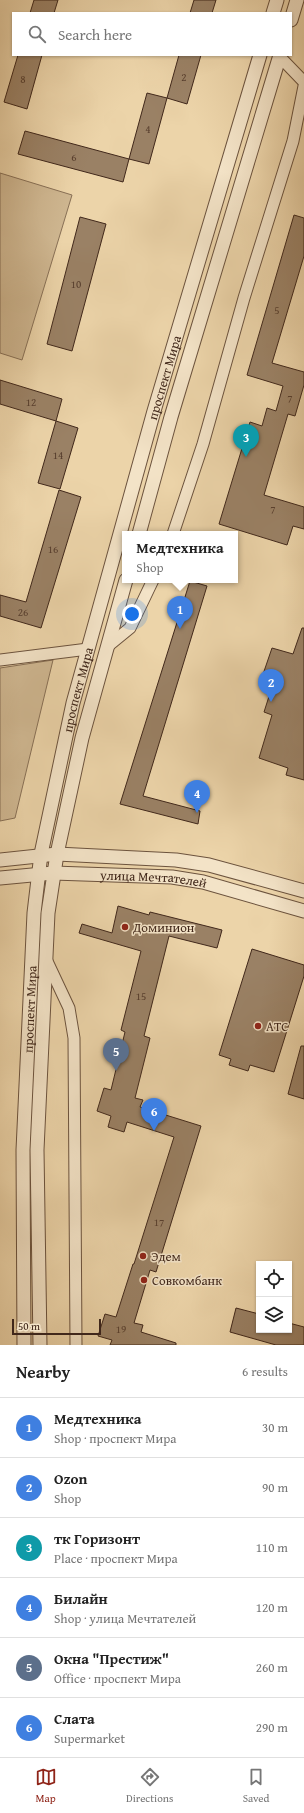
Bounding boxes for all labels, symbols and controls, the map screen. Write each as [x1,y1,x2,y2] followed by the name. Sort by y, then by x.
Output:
[12,12,292,56] search box
[26,23,48,45] icon: search
[58,24,132,45] text: Search here
[181,69,187,85] house number: 2
[20,71,26,87] house number: 8
[145,121,151,137] house number: 4
[71,149,77,165] house number: 6
[71,276,81,292] house number: 10
[274,302,280,318] house number: 5
[143,332,186,422] street label: проспект Мира
[287,390,293,406] house number: 7
[26,394,36,410] house number: 12
[233,424,259,457] pin: 3
[53,447,63,463] house number: 14
[270,501,276,517] house number: 7
[122,531,238,583] popup
[136,537,224,558] text: Медтехника
[48,541,58,557] house number: 16
[136,558,164,577] text: Shop
[167,596,193,629] pin: 1
[18,604,28,620] house number: 26
[122,604,142,624] your location
[58,644,98,734] street label: проспект Мира
[258,669,284,702] pin: 2
[184,780,210,813] pin: 4
[99,865,210,892] street label: улица Мечтателей
[132,918,195,937] place label: Доминион
[120,922,130,932] marker: Доминион
[18,964,41,1053] street label: проспект Мира
[136,988,146,1004] house number: 15
[266,1017,288,1036] place label: АТС
[253,1021,263,1031] marker: АТС
[103,1038,129,1071] pin: 5
[141,1098,167,1131] pin: 6
[154,1214,164,1230] house number: 17
[151,1247,181,1266] place label: Эдем
[138,1251,148,1261] marker: Эдем
[256,1261,292,1333] map controls
[256,1261,292,1297] button: locate
[152,1271,222,1290] place label: Совкомбанк
[139,1275,149,1285] marker: Совкомбанк
[256,1297,292,1333] button: layers
[12,1317,101,1336] scale bar
[18,1318,40,1334] text: 50 m
[116,1321,126,1337] house number: 19
[16,1359,70,1384] text: Nearby
[242,1362,288,1381] text: 6 results
[54,1408,141,1429] text: Медтехника
[26,1418,32,1437] text: 1
[262,1418,288,1437] text: 30 m
[54,1429,176,1448] text: Shop · проспект Мира
[54,1468,87,1489] text: Ozon
[26,1478,32,1497] text: 2
[262,1478,288,1497] text: 90 m
[54,1489,81,1508] text: Shop
[54,1528,140,1549] text: тк Горизонт
[26,1538,32,1557] text: 3
[256,1538,288,1557] text: 110 m
[54,1549,178,1568] text: Place · проспект Мира
[54,1588,108,1609] text: Билайн
[26,1598,32,1617] text: 4
[256,1598,288,1617] text: 120 m
[54,1609,196,1628] text: Shop · улица Мечтателей
[54,1648,169,1669] text: Окна "Престиж"
[26,1658,32,1677] text: 5
[256,1658,288,1677] text: 260 m
[54,1669,181,1688] text: Office · проспект Мира
[54,1708,95,1729] text: Слата
[26,1718,32,1737] text: 6
[256,1718,288,1737] text: 290 m
[54,1729,125,1748] text: Supermarket
[35,1766,57,1806] tab: Map
[126,1766,173,1806] tab: Directions
[243,1766,269,1806] tab: Saved

